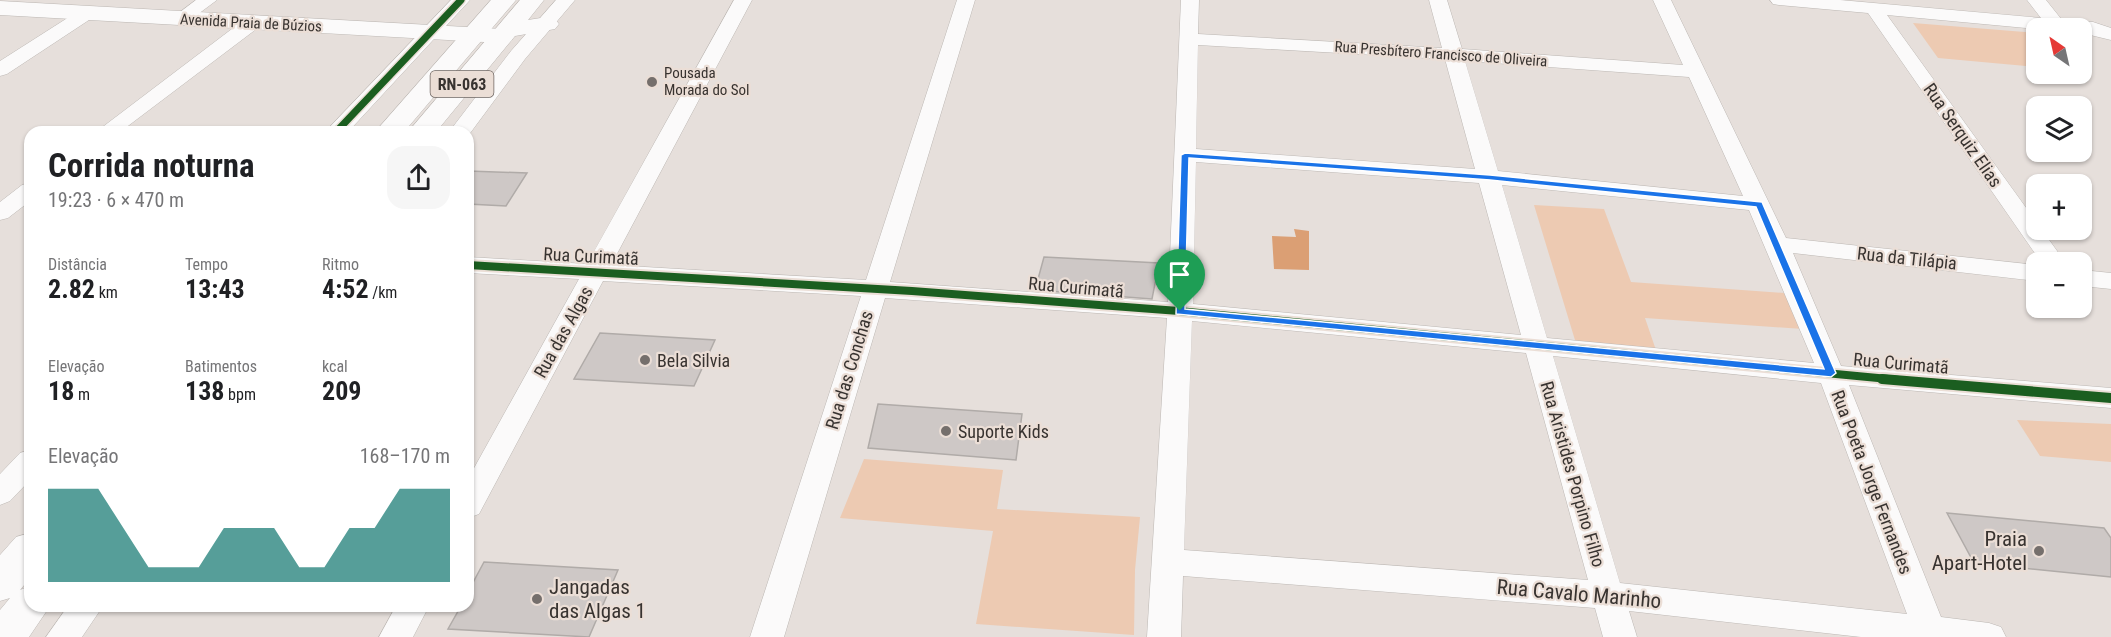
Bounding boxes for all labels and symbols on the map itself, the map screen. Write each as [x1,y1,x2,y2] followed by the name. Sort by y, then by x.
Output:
[180,10,323,36] street label: Avenida Praia de Búzios
[2026,18,2092,84] north arrow
[1334,38,1548,70] street label: Rua Presbítero Francisco de Oliveira
[664,64,750,99] place label: Pousada Morada do Sol
[430,71,494,97] road number: RN-063
[645,75,659,89] marker: Pousada Morada do Sol
[1919,79,2007,191] street label: Rua Serquiz Elias
[1856,242,1958,274] street label: Rua da Tilápia
[543,243,639,269] street label: Rua Curimatã
[1154,249,1205,311] pin
[1027,272,1125,302] street label: Rua Curimatã
[529,283,597,381] street label: Rua das Algas
[821,308,877,432] street label: Rua das Conchas
[1852,348,1950,378] street label: Rua Curimatã
[657,350,730,371] place label: Bela Silvia
[638,353,652,367] marker: Bela Silvia
[1536,379,1610,569] street label: Rua Aristides Porpino Filho
[1827,387,1917,577] street label: Rua Poeta Jorge Fernandes
[958,421,1049,442] place label: Suporte Kids
[939,424,953,438] marker: Suporte Kids
[1932,527,2027,575] place label: Praia Apart-Hotel
[2032,544,2046,558] marker: Praia Apart-Hotel
[549,575,646,623] place label: Jangadas das Algas 1
[1496,575,1662,613] street label: Rua Cavalo Marinho
[530,592,544,606] marker: Jangadas das Algas 1

